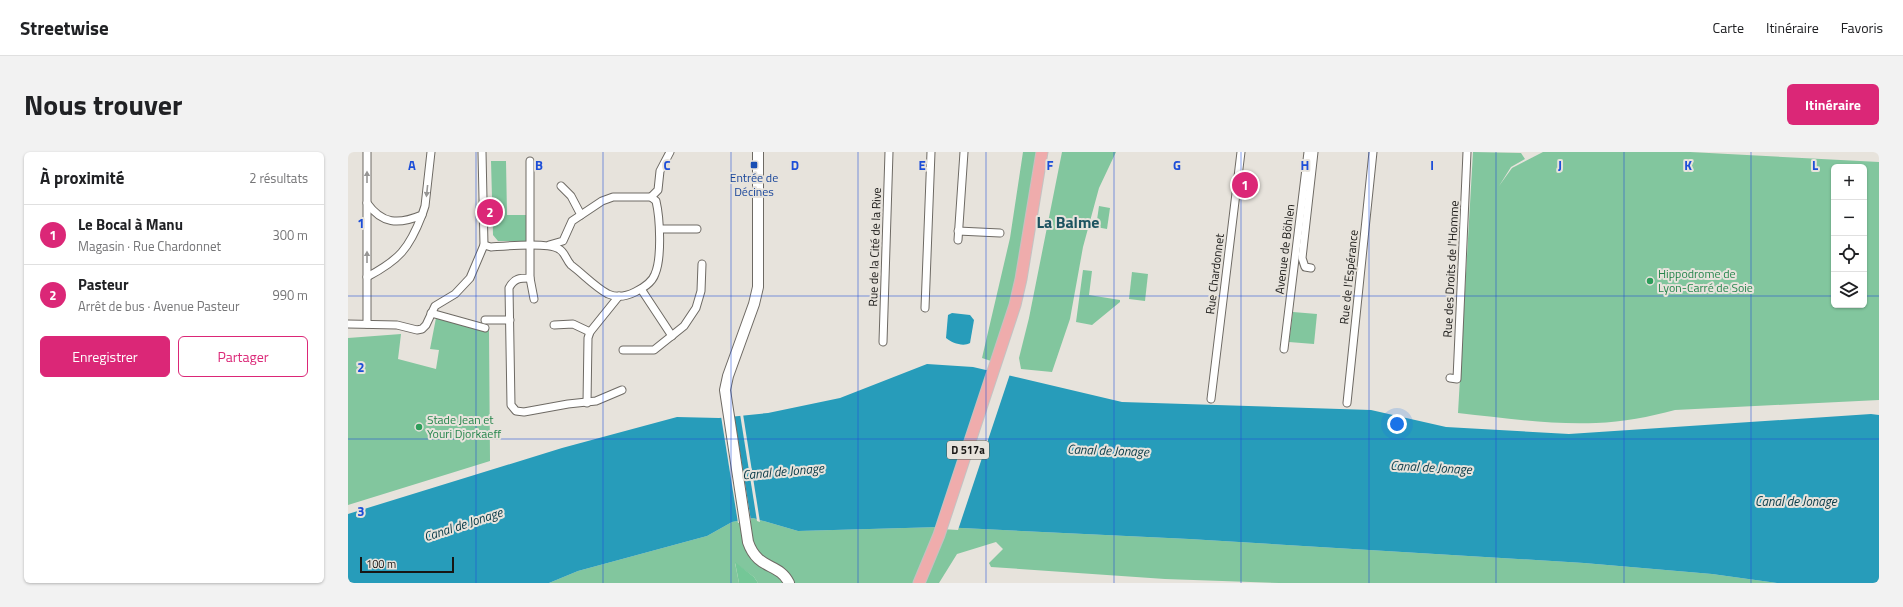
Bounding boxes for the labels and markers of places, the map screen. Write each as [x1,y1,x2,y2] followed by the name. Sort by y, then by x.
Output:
[749,160,759,170] marker: Entrée de Décines
[730,168,778,201] place label: Entrée de Décines
[1232,170,1258,200] pin: 1
[477,197,503,227] pin: 2
[1658,264,1753,297] place label: Hippodrome de Lyon-Carré de Soie
[1645,276,1655,286] marker: Hippodrome de Lyon-Carré de Soie
[427,410,501,443] place label: Stade Jean et Youri Djorkaeff
[414,422,424,432] marker: Stade Jean et Youri Djorkaeff

